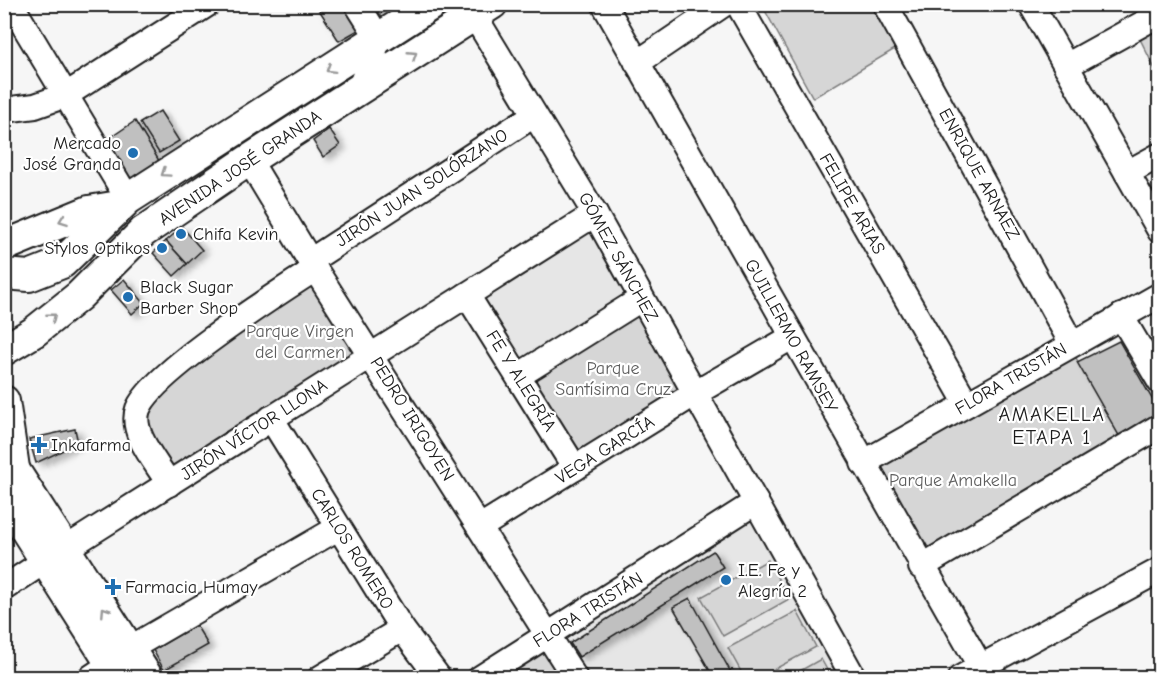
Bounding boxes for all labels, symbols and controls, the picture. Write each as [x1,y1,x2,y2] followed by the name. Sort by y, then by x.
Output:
[406,51,417,62] one-way arrow
[325,62,336,73] one-way arrow
[154,105,325,230] street label: AVENIDA JOSÉ GRANDA
[934,105,1024,244] street label: ENRIQUE ARNAEZ
[332,124,512,251] street label: JIRÓN JUAN SOLÓRZANO
[23,133,121,175] place label: Mercado José Granda
[126,146,140,160] marker: Mercado José Granda
[815,150,889,258] street label: FELIPE ARIAS
[161,166,171,178] one-way arrow
[574,188,663,326] street label: GÓMEZ SÁNCHEZ
[58,213,69,226] one-way arrow
[193,224,278,245] place label: Chifa Kevin
[174,227,188,241] marker: Chifa Kevin
[45,238,150,259] place label: Stylos Optikos
[155,241,169,255] marker: Stylos Optikos
[740,256,842,417] street label: GUILLERMO RAMSEY
[140,277,238,319] place label: Black Sugar Barber Shop
[121,290,135,304] marker: Black Sugar Barber Shop
[45,313,56,324] one-way arrow
[246,321,354,363] park label: Parque Virgen del Carmen
[482,326,561,435] street label: FE Y ALEGRÍA
[951,338,1071,419] street label: FLORA TRISTÁN
[365,353,459,485] street label: PEDRO IRIGOYEN
[555,358,671,400] park label: Parque Santísima Cruz
[176,374,331,485] street label: JIRÓN VÍCTOR LLONA
[999,403,1105,449] district label: AMAKELLA ETAPA 1
[551,410,658,489] street label: VEGA GARCÍA
[51,435,131,456] place label: Inkafarma
[32,438,46,452] marker: Inkafarma
[889,470,1017,491] park label: Parque Amakella
[306,485,398,613] street label: CARLOS ROMERO
[738,560,807,602] place label: I.E. Fe y Alegría 2
[529,567,647,652] street label: FLORA TRISTÁN
[719,573,733,587] marker: I.E. Fe y Alegría 2
[125,577,258,598] place label: Farmacia Humay
[106,580,120,594] marker: Farmacia Humay
[101,607,112,618] one-way arrow

